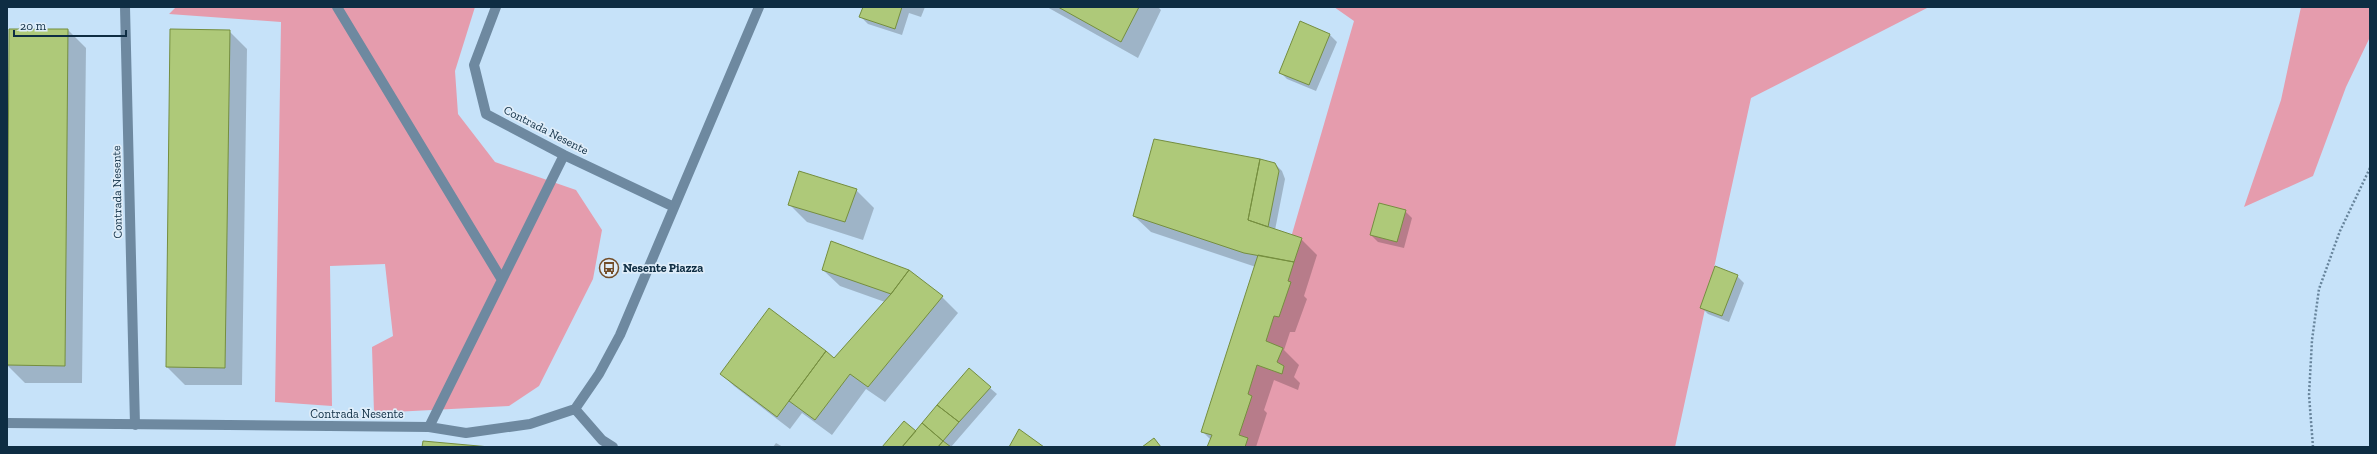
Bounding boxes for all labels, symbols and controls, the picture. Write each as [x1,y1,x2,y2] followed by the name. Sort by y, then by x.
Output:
[14,12,126,38] scale bar
[20,19,47,33] text: 20 m
[501,103,591,158] street label: Contrada Nesente
[109,145,125,239] street label: Contrada Nesente
[598,257,620,279] bus stop icon: Nesente Piazza
[623,261,703,275] place label: Nesente Piazza
[310,407,404,421] street label: Contrada Nesente

